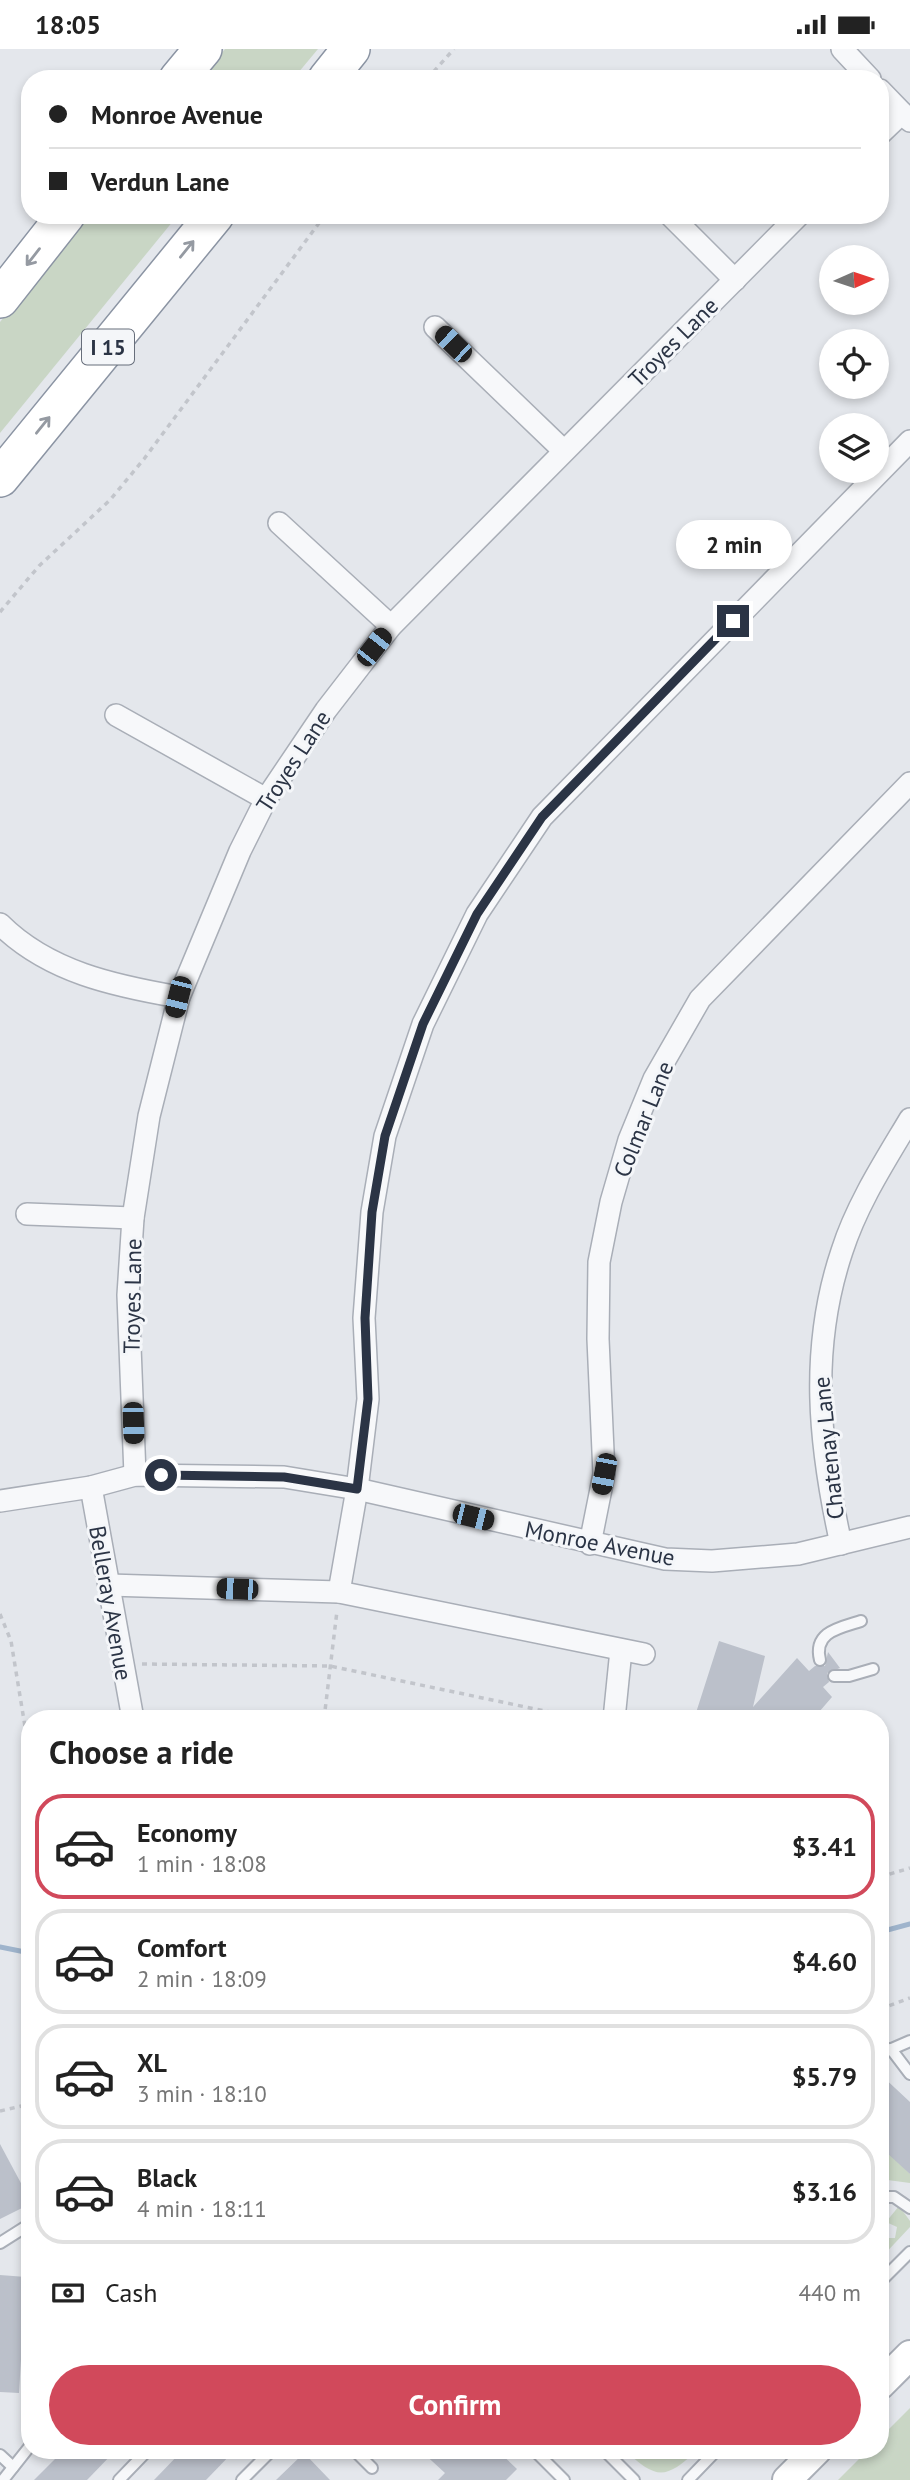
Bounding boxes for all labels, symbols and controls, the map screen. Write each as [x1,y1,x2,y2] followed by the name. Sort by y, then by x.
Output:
[35,8,101,41] text: 18:05
[91,98,263,131] text: Monroe Avenue
[91,165,229,198] text: Verdun Lane
[180,241,195,259] one-way arrow
[819,245,889,315] north arrow
[819,245,889,483] map controls
[26,247,41,266] one-way arrow
[622,291,724,393] street label: Troyes Lane
[431,322,476,366] car
[82,329,134,365] road number: I 15
[819,329,889,399] button: locate
[819,413,889,483] button: layers
[35,417,51,435] one-way arrow
[675,519,791,569] callout: 2 min
[706,530,762,559] text: 2 min
[717,605,749,637] route end
[353,624,396,670] car
[249,705,337,817] street label: Troyes Lane
[163,974,194,1020] car
[607,1057,679,1181] street label: Colmar Lane
[116,1238,148,1354] street label: Troyes Lane
[806,1375,850,1521] street label: Chatenay Lane
[122,1402,145,1444] car
[590,1451,619,1497] car
[145,1459,177,1491] route start
[451,1502,496,1532] car
[523,1514,677,1572] street label: Monroe Avenue
[83,1523,139,1683] street label: Belleray Avenue
[216,1578,259,1600] car
[49,1731,234,1773] text: Choose a ride
[53,1815,116,1878] icon: car
[137,1816,237,1849] text: Economy
[792,1830,857,1863] text: $3.41
[137,1849,267,1878] text: 1 min · 18:08
[53,1930,116,1993] icon: car
[137,1931,227,1964] text: Comfort
[792,1945,857,1978] text: $4.60
[137,1964,267,1993] text: 2 min · 18:09
[53,2045,116,2108] icon: car
[137,2046,167,2079] text: XL
[792,2060,857,2093] text: $5.79
[137,2079,267,2108] text: 3 min · 18:10
[53,2160,116,2223] icon: car
[137,2161,197,2194] text: Black
[792,2175,857,2208] text: $3.16
[137,2194,267,2223] text: 4 min · 18:11
[49,2274,87,2312] icon: cash
[105,2276,157,2309] text: Cash
[799,2278,861,2307] text: 440 m
[49,2365,861,2445] button: Confirm

